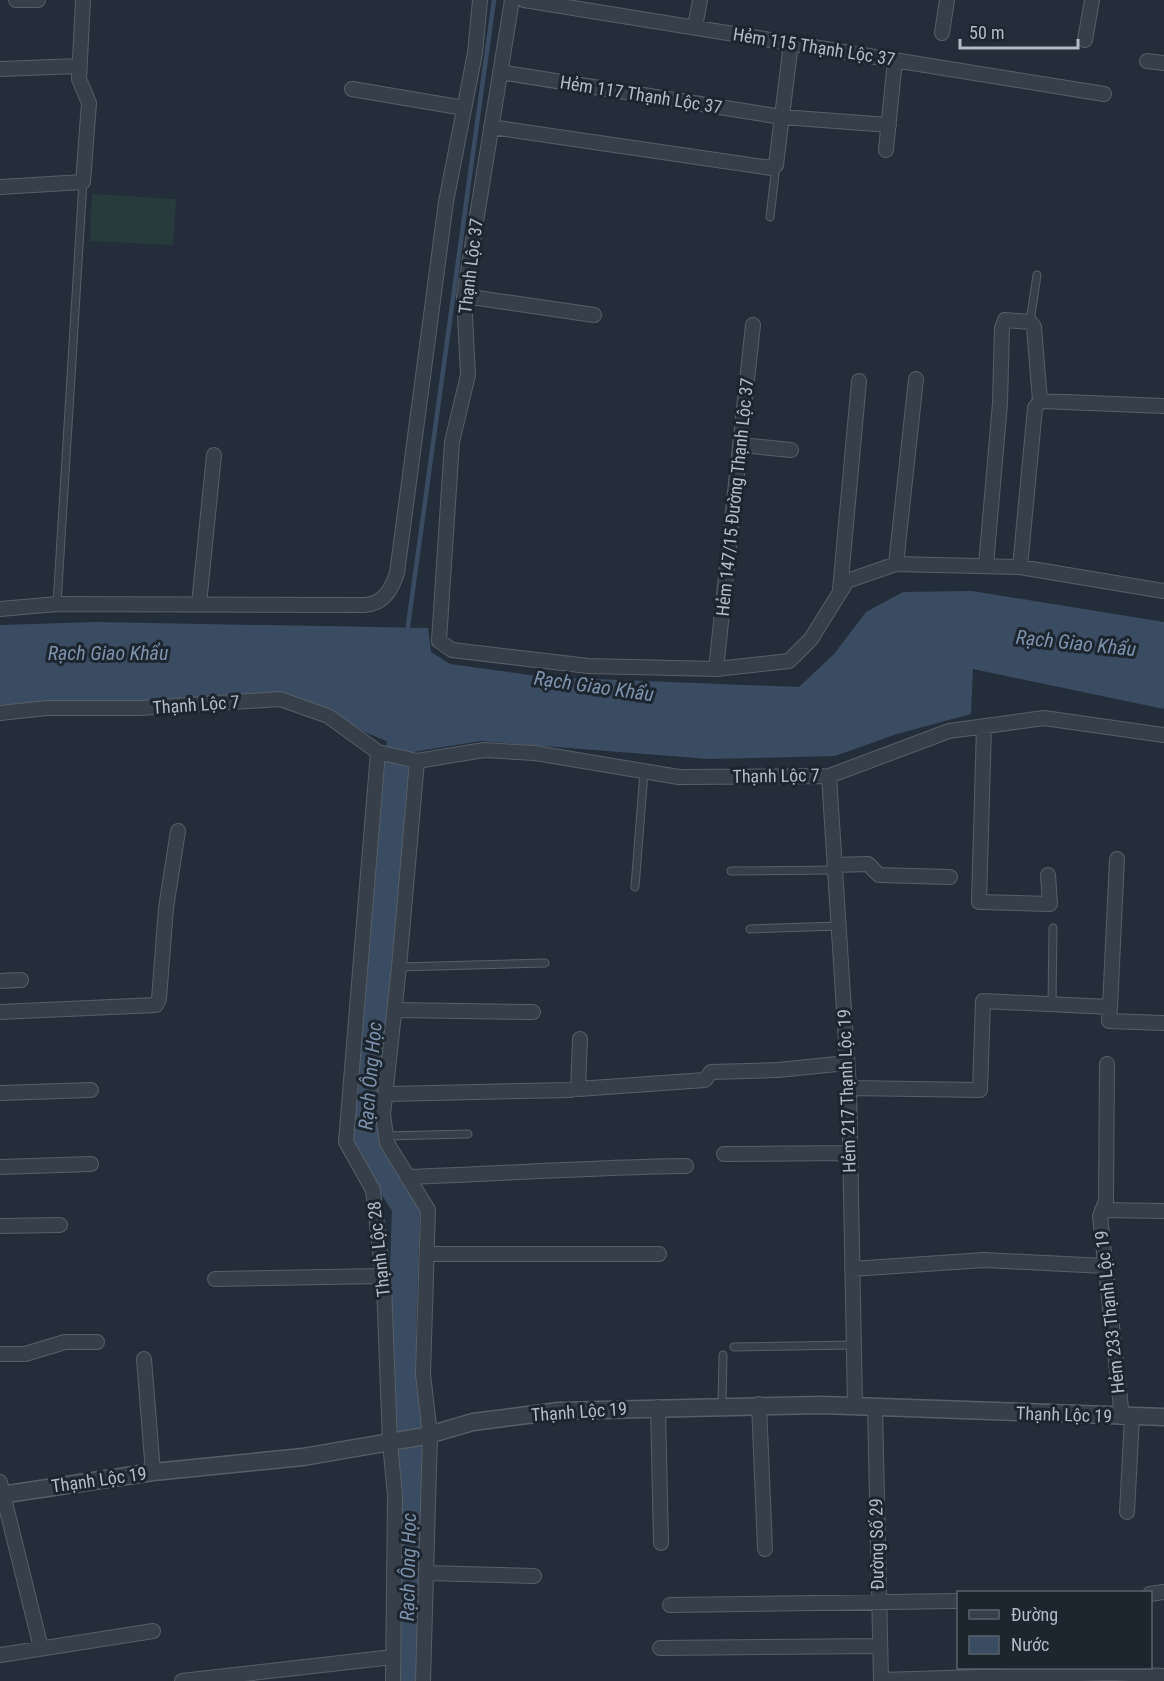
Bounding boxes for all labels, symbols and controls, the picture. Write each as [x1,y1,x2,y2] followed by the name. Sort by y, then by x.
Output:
[960,12,1078,50] scale bar
[969,22,1004,43] text: 50 m
[732,23,897,70] street label: Hẻm 115 Thạnh Lộc 37
[559,71,724,118] street label: Hẻm 117 Thạnh Lộc 37
[454,217,487,315] street label: Thạnh Lộc 37
[712,377,757,617] street label: Hẻm 147/15 Đường Thạnh Lộc 37
[1015,625,1137,661] water label: Rạch Giao Khẩu
[48,641,168,665] water label: Rạch Giao Khẩu
[533,666,655,706] water label: Rạch Giao Khẩu
[152,691,240,718] street label: Thạnh Lộc 7
[732,764,820,787] street label: Thạnh Lộc 7
[833,1009,860,1173] street label: Hẻm 217 Thạnh Lộc 19
[353,1021,387,1131] water label: Rạch Ông Học
[363,1200,394,1298] street label: Thạnh Lộc 28
[1091,1230,1129,1395] street label: Hẻm 233 Thạnh Lộc 19
[530,1398,628,1425] street label: Thạnh Lộc 19
[1016,1402,1112,1427] street label: Thạnh Lộc 19
[50,1462,148,1497] street label: Thạnh Lộc 19
[865,1498,888,1590] street label: Đường Số 29
[395,1513,421,1621] water label: Rạch Ông Học
[957,1591,1152,1669] legend
[1011,1604,1058,1625] text: Đường
[1011,1634,1049,1655] text: Nước

